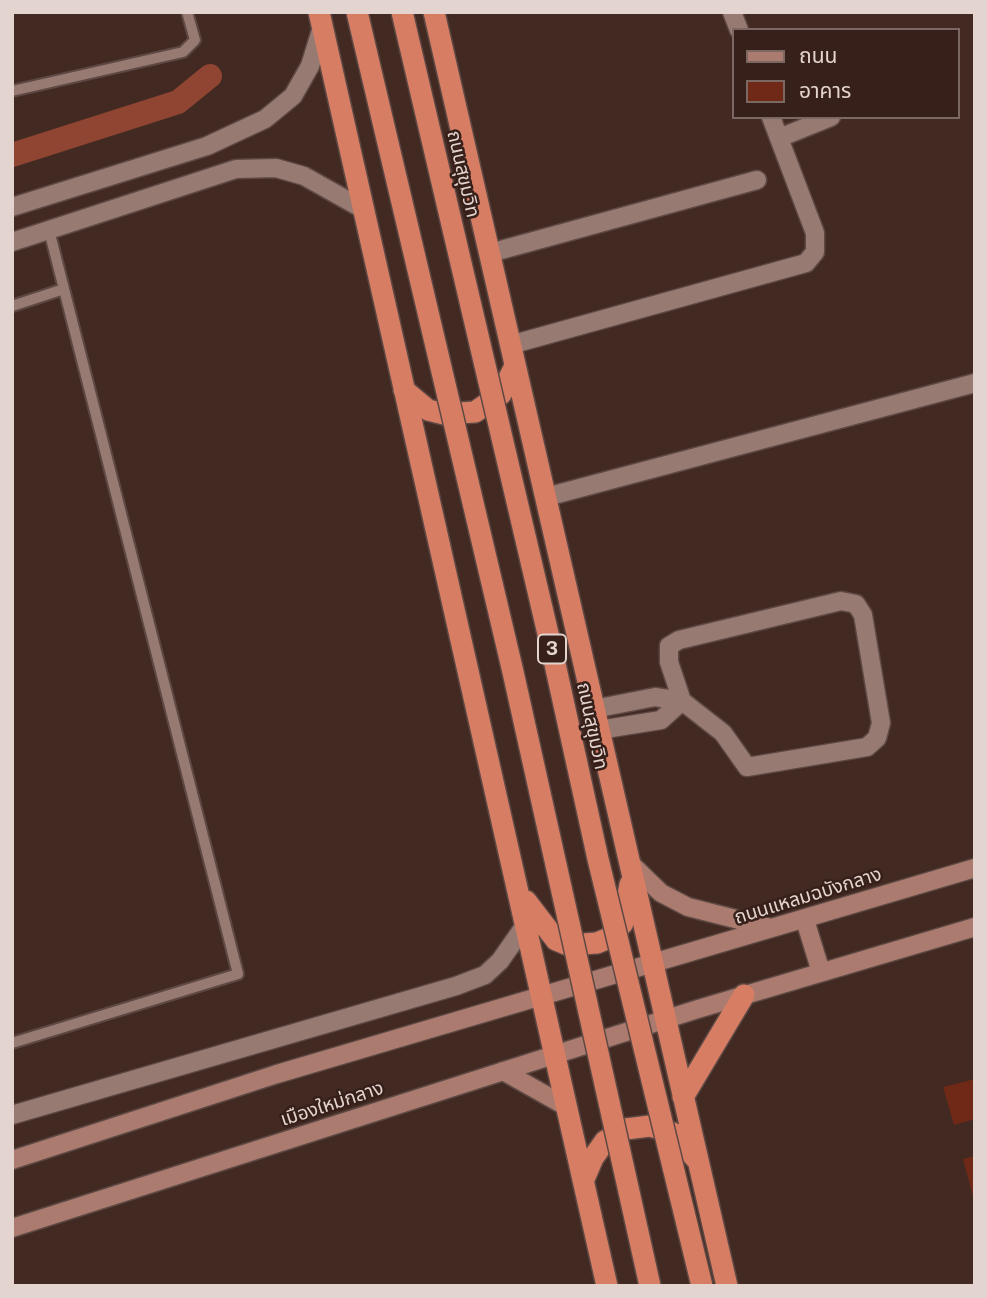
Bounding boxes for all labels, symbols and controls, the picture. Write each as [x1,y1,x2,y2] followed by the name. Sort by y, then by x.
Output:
[732,28,959,119] legend
[799,43,837,68] text: ถนน
[799,78,851,103] text: อาคาร
[442,128,484,220] street label: ถนนสุขุมวิท
[538,634,566,664] road number: 3
[572,680,612,772] street label: ถนนสุขุมวิท
[732,863,884,929] street label: ถนนแหลมฉบังกลาง
[278,1077,386,1131] street label: เมืองใหม่กลาง

